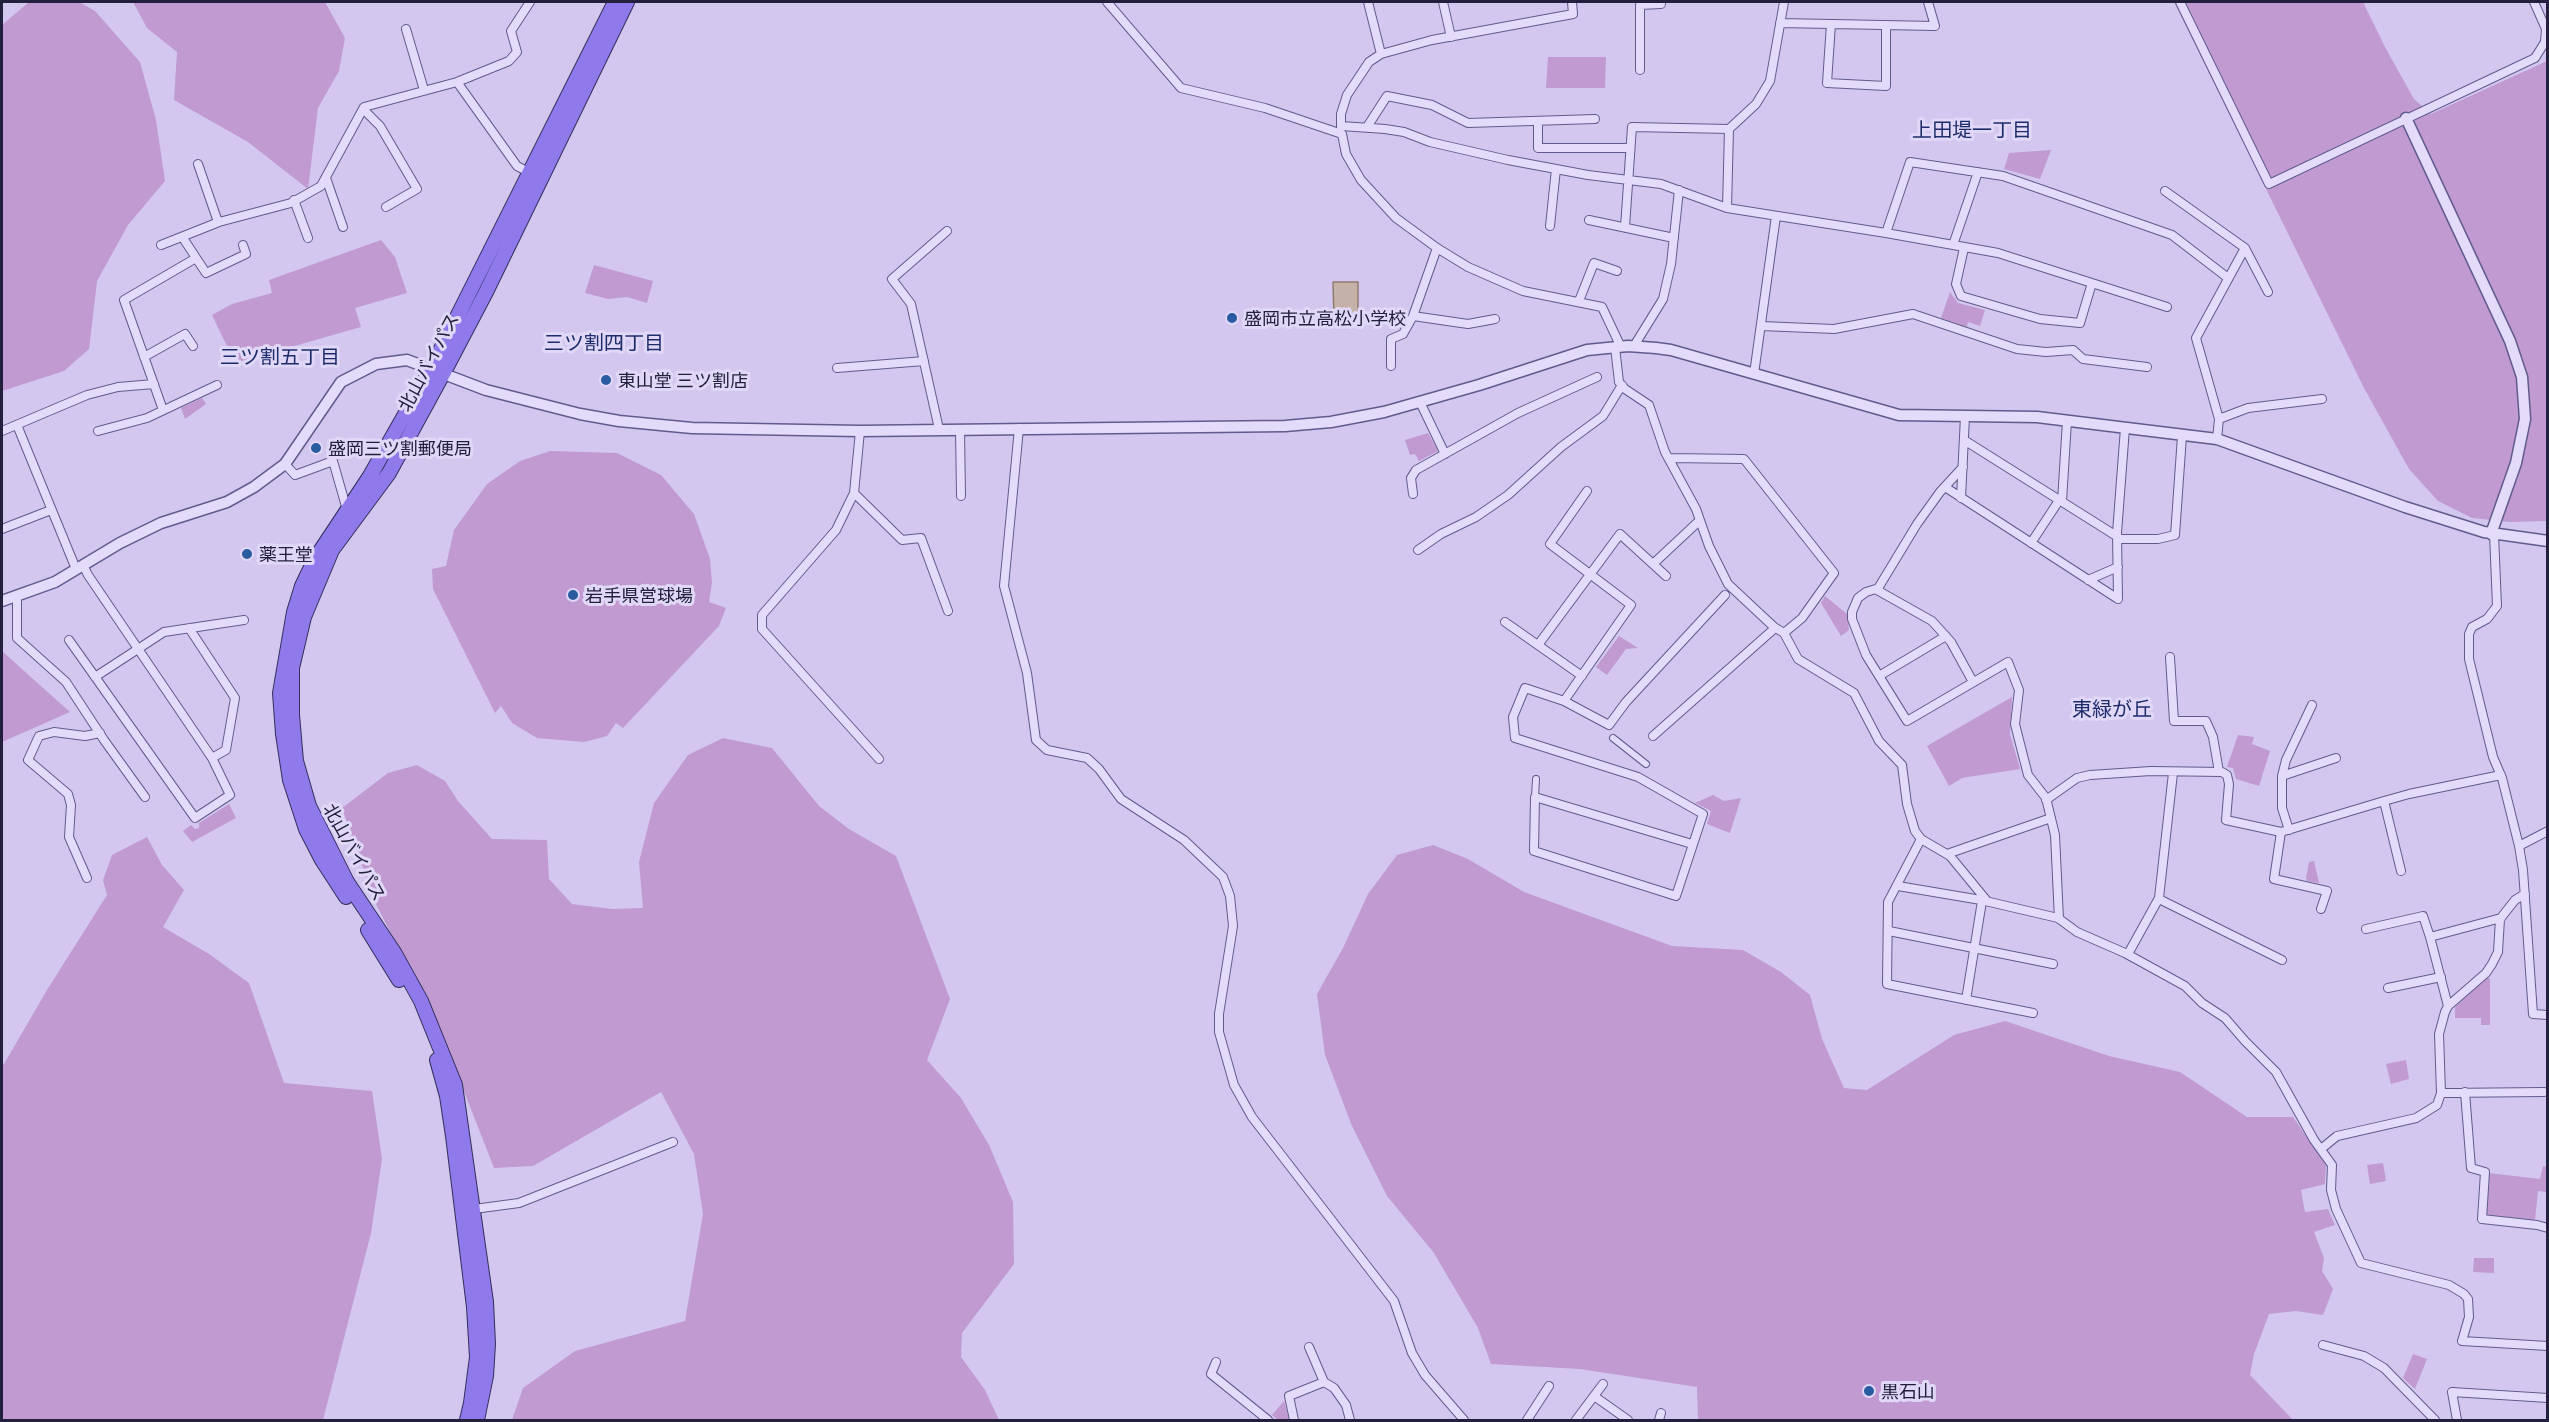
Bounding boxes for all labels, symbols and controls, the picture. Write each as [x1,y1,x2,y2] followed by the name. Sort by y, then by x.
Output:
[1912,117,2032,141] district label: 上田堤一丁目
[1244,307,1406,329] place label: 盛岡市立高松小学校
[393,309,463,415] street label: 北山バイパス
[1225,311,1239,325] marker: 盛岡市立高松小学校
[544,330,664,354] district label: 三ツ割四丁目
[220,344,340,368] district label: 三ツ割五丁目
[618,369,748,391] place label: 東山堂 三ツ割店
[599,373,613,387] marker: 東山堂 三ツ割店
[328,437,472,459] place label: 盛岡三ツ割郵便局
[309,441,323,455] marker: 盛岡三ツ割郵便局
[259,543,313,565] place label: 薬王堂
[240,547,254,561] marker: 薬王堂
[585,584,693,606] place label: 岩手県営球場
[566,588,580,602] marker: 岩手県営球場
[2072,696,2152,720] district label: 東緑が丘
[319,800,391,904] street label: 北山バイパス
[1881,1380,1935,1402] place label: 黒石山
[1862,1384,1876,1398] marker: 黒石山

